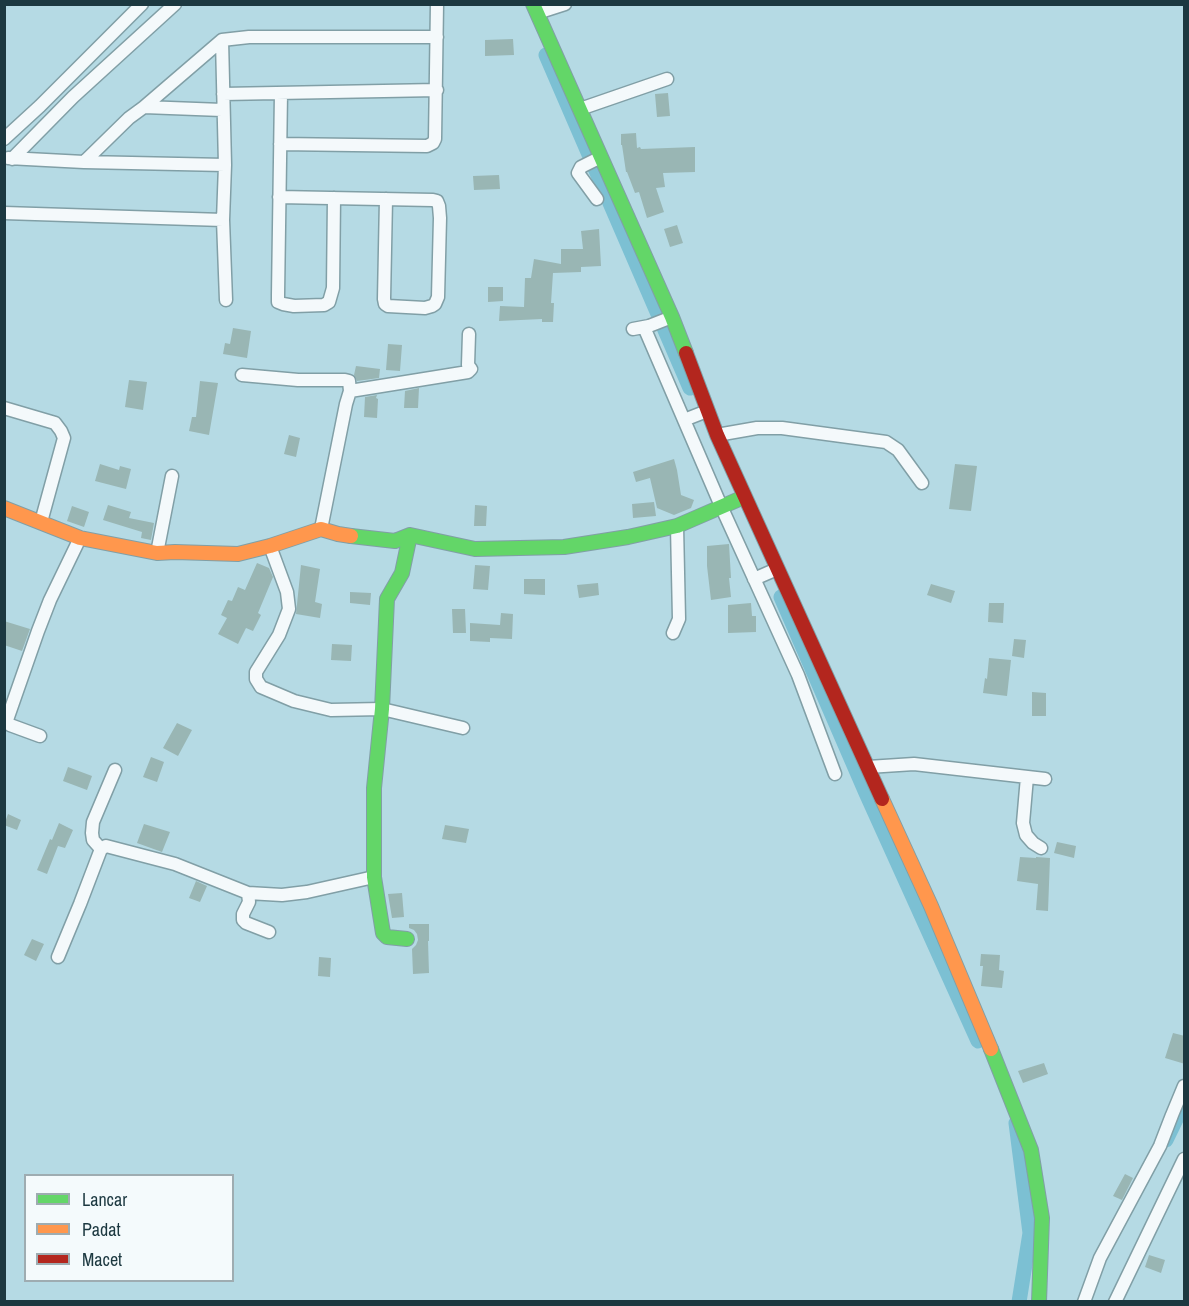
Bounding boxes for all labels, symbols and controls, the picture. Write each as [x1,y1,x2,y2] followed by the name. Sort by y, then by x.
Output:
[24,1174,234,1282] legend
[82,1187,127,1212] text: Lancar
[82,1217,121,1242] text: Padat
[82,1247,122,1272] text: Macet

